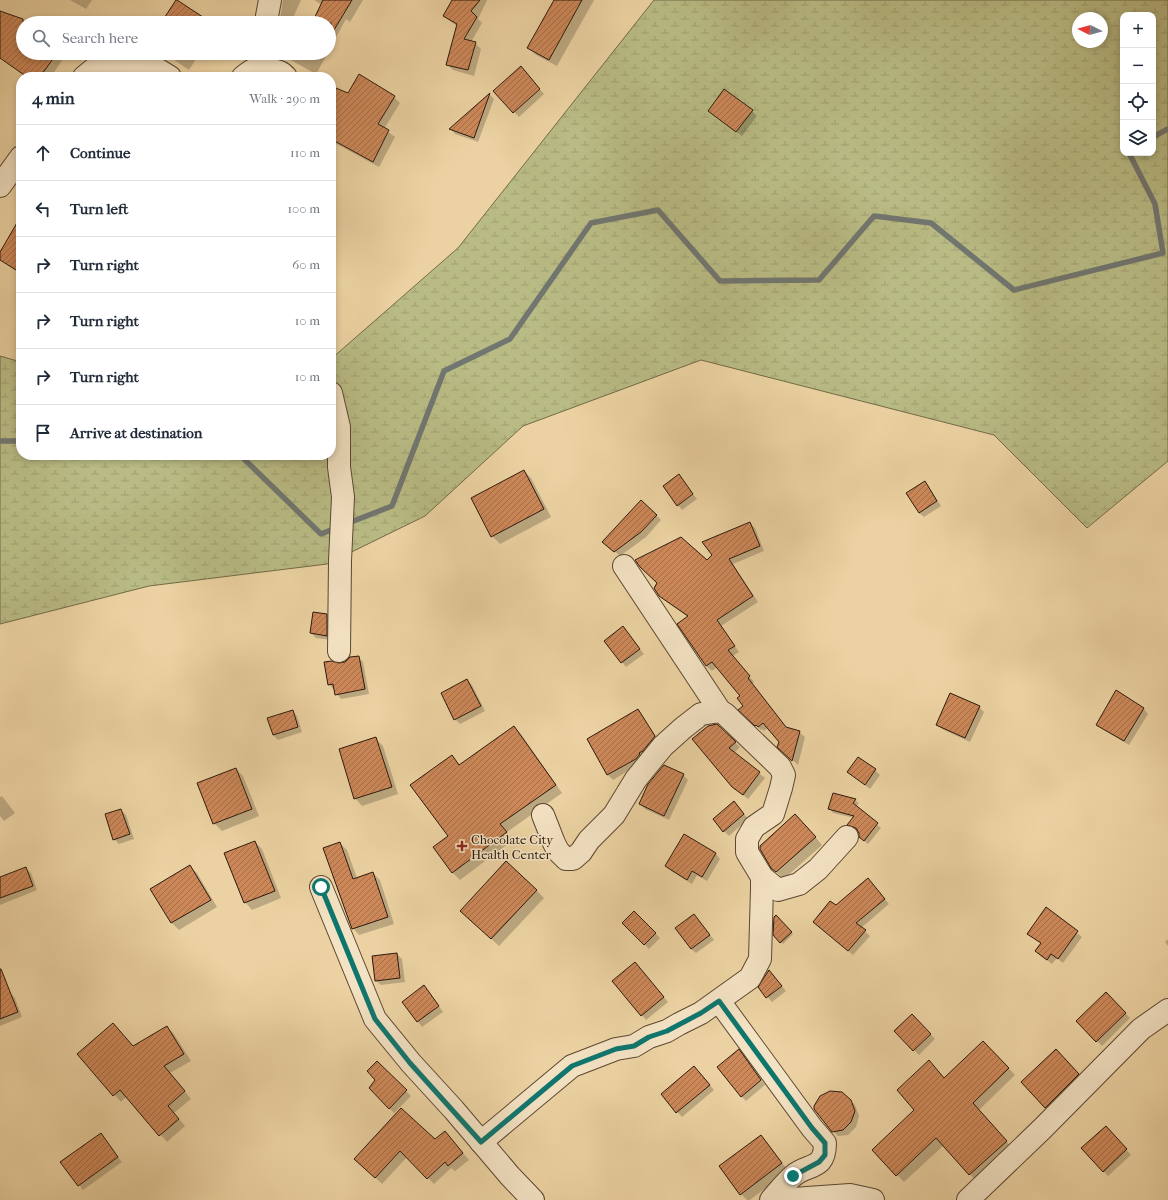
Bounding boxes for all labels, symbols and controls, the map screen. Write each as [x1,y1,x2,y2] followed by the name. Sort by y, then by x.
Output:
[1072,12,1108,48] north arrow
[1120,12,1156,156] map controls
[1120,12,1156,48] button: +
[16,16,336,60] search box
[30,27,52,49] icon: search
[62,29,138,47] text: Search here
[1120,48,1156,84] button: −
[1120,84,1156,120] button: locate
[32,88,75,108] text: 4 min
[249,91,320,106] text: Walk · 290 m
[1120,120,1156,156] button: layers
[32,142,54,164] icon: ahead
[70,144,130,162] text: Continue
[290,145,320,160] text: 110 m
[32,198,54,220] icon: left
[70,200,128,218] text: Turn left
[287,201,320,216] text: 100 m
[32,254,54,276] icon: right
[70,256,139,274] text: Turn right
[292,257,320,272] text: 60 m
[32,310,54,332] icon: right
[70,312,139,330] text: Turn right
[295,313,320,328] text: 10 m
[32,366,54,388] icon: right
[70,368,139,386] text: Turn right
[295,369,320,384] text: 10 m
[32,422,54,444] icon: arrive
[70,424,202,442] text: Arrive at destination
[471,832,554,862] place label: Chocolate City Health Center
[456,840,468,852] marker: Chocolate City Health Center
[312,878,330,896] route start
[784,1167,802,1185] route end

